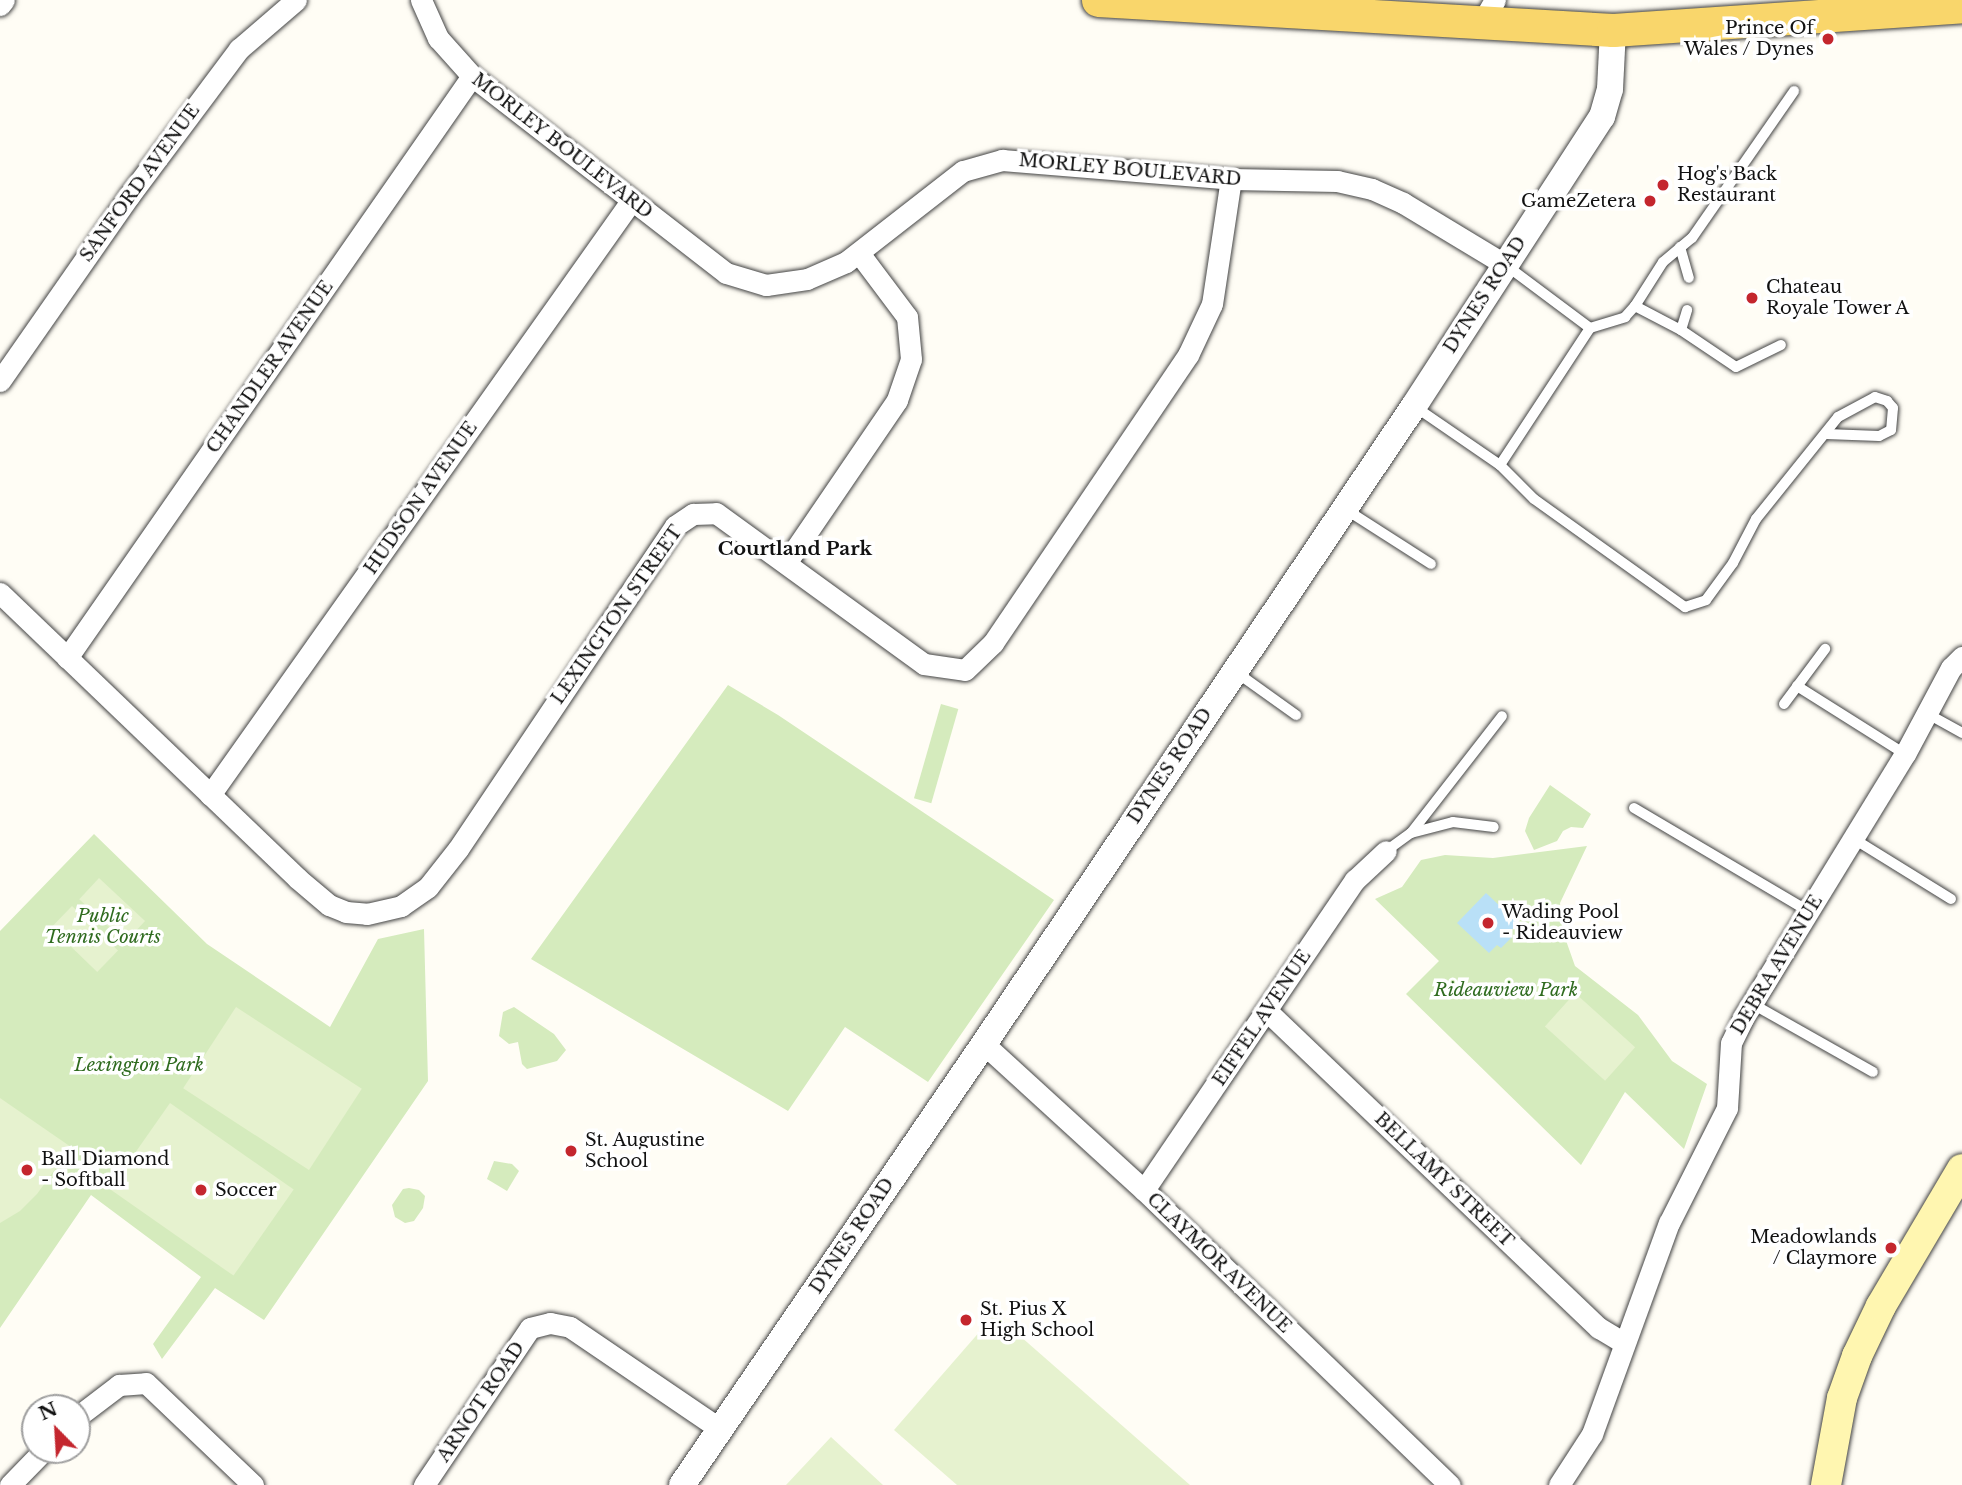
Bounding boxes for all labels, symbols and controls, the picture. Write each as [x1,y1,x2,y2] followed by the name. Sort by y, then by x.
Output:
[1683,18,1814,60] place label: Prince Of Wales / Dynes
[1820,31,1836,47] marker: Prince Of Wales / Dynes
[467,69,657,223] street label: MORLEY BOULEVARD
[75,100,205,266] street label: SANFORD AVENUE
[1018,149,1242,191] street label: MORLEY BOULEVARD
[1677,164,1777,206] place label: Hog's Back Restaurant
[1655,177,1671,193] marker: Hog's Back Restaurant
[1521,190,1636,212] place label: GameZetera
[1642,193,1658,209] marker: GameZetera
[1439,233,1531,357] street label: DYNES ROAD
[202,276,338,458] street label: CHANDLER AVENUE
[1766,277,1911,320] place label: Chateau Royale Tower A
[1744,290,1760,306] marker: Chateau Royale Tower A
[360,417,482,579] street label: HUDSON AVENUE
[547,522,687,708] street label: LEXINGTON STREET
[718,538,872,560] district label: Courtland Park
[1123,704,1217,828] street label: DYNES ROAD
[1726,891,1828,1039] street label: DEBRA AVENUE
[1502,902,1623,944] place label: Wading Pool - Rideauview
[45,906,161,948] park label: Public Tennis Courts
[1480,915,1496,931] marker: Wading Pool - Rideauview
[1208,945,1316,1091] street label: EIFFEL AVENUE
[1434,979,1578,1001] park label: Rideauview Park
[74,1054,204,1076] park label: Lexington Park
[1370,1108,1518,1252] street label: BELLAMY STREET
[585,1130,706,1172] place label: St. Augustine School
[563,1143,579,1159] marker: St. Augustine School
[41,1149,169,1192] place label: Ball Diamond - Softball
[19,1162,35,1178] marker: Ball Diamond - Softball
[805,1174,899,1298] street label: DYNES ROAD
[215,1179,277,1201] place label: Soccer
[193,1182,209,1198] marker: Soccer
[1142,1188,1296,1338] street label: CLAYMOR AVENUE
[1750,1227,1877,1270] place label: Meadowlands / Claymore
[1883,1240,1899,1256] marker: Meadowlands / Claymore
[980,1299,1094,1342] place label: St. Pius X High School
[958,1312,974,1328] marker: St. Pius X High School
[433,1338,529,1466] street label: ARNOT ROAD
[21,1394,91,1464] north arrow
[35,1397,61,1425] text: N

